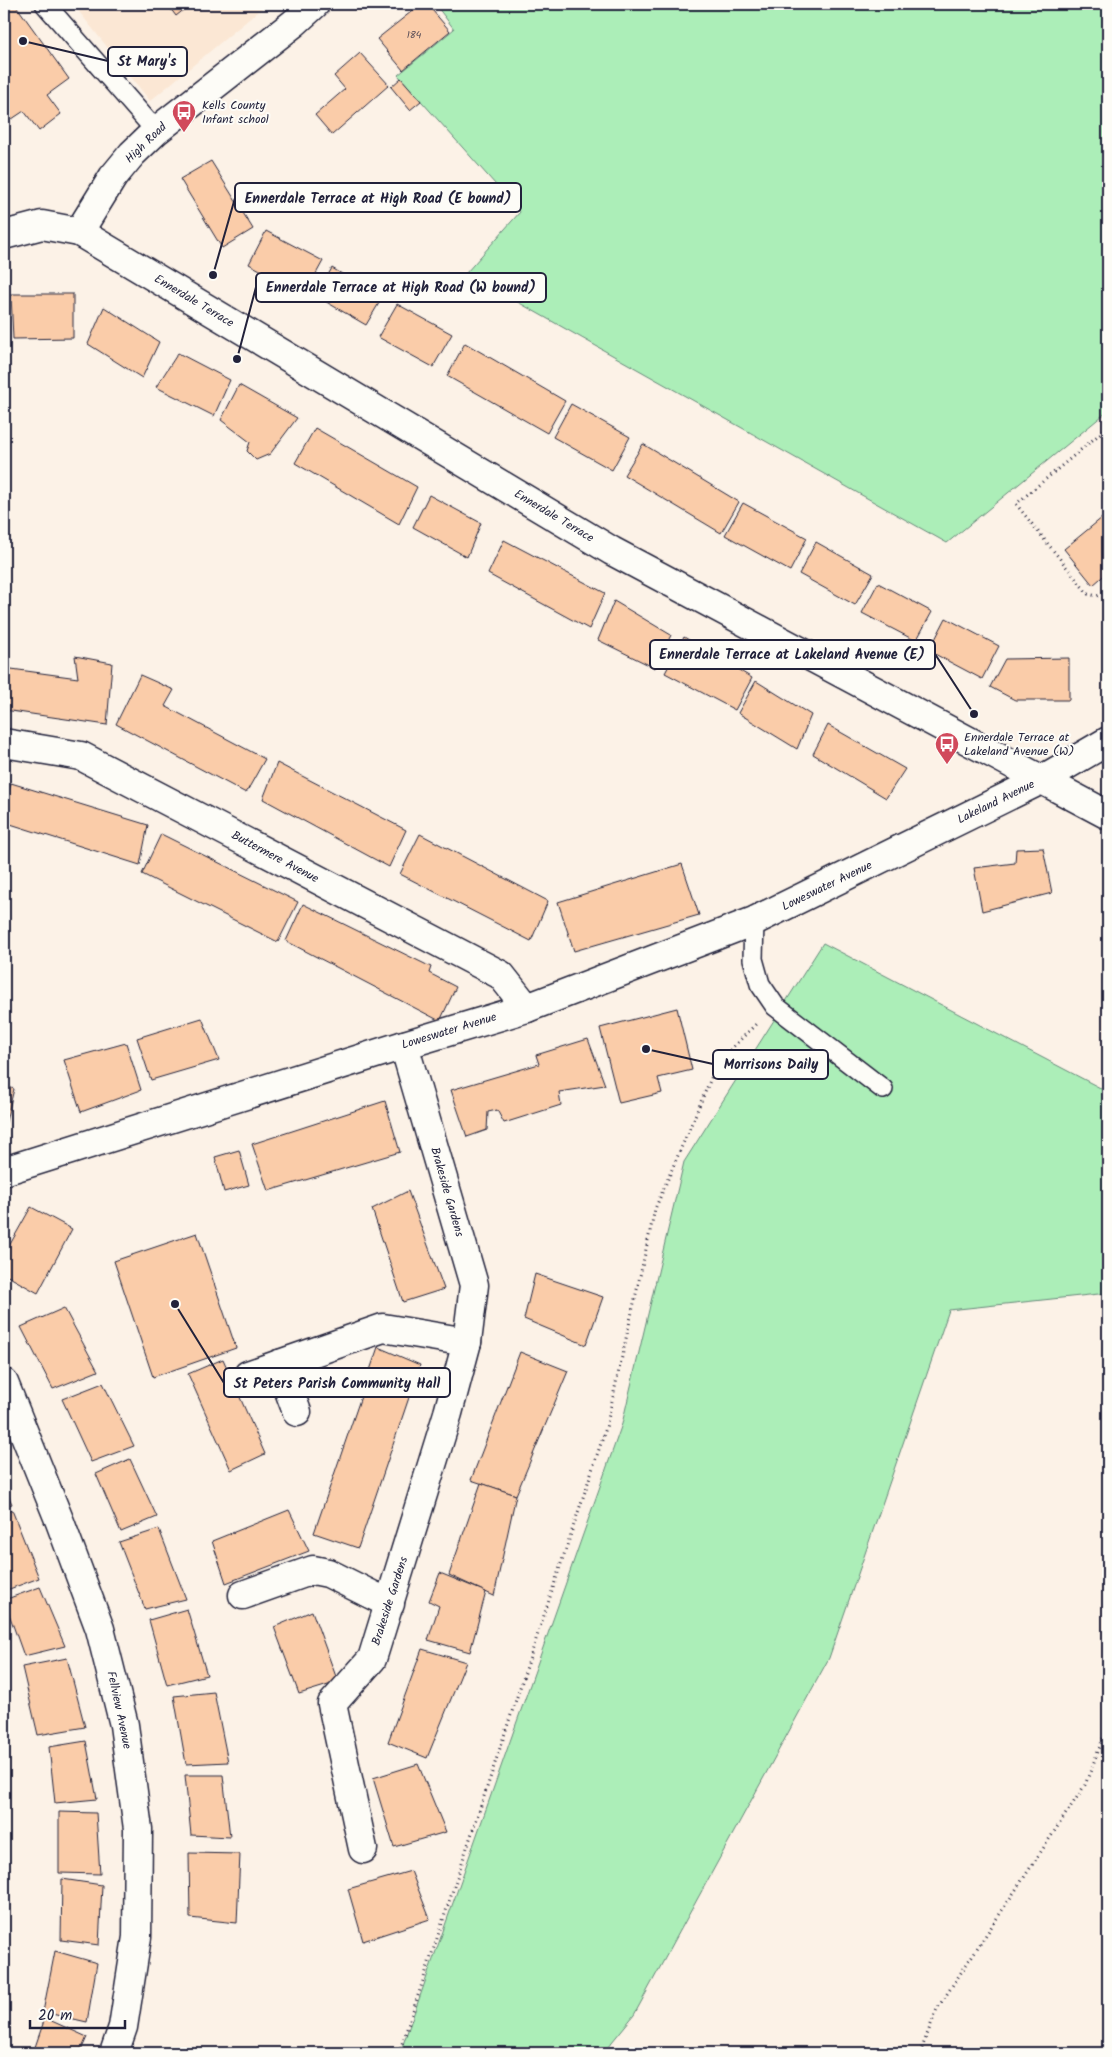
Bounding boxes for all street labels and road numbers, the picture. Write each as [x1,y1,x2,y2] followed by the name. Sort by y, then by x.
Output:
[121,117,172,168] street label: High Road
[150,270,238,333] street label: Ennerdale Terrace
[510,485,598,548] street label: Ennerdale Terrace
[954,775,1039,829] street label: Lakeland Avenue
[228,826,323,888] street label: Buttermere Avenue
[779,856,876,916] street label: Loweswater Avenue
[399,1007,499,1054] street label: Loweswater Avenue
[425,1145,469,1239] street label: Brakeside Gardens
[367,1554,413,1648] street label: Brakeside Gardens
[101,1669,137,1751] street label: Fellview Avenue

